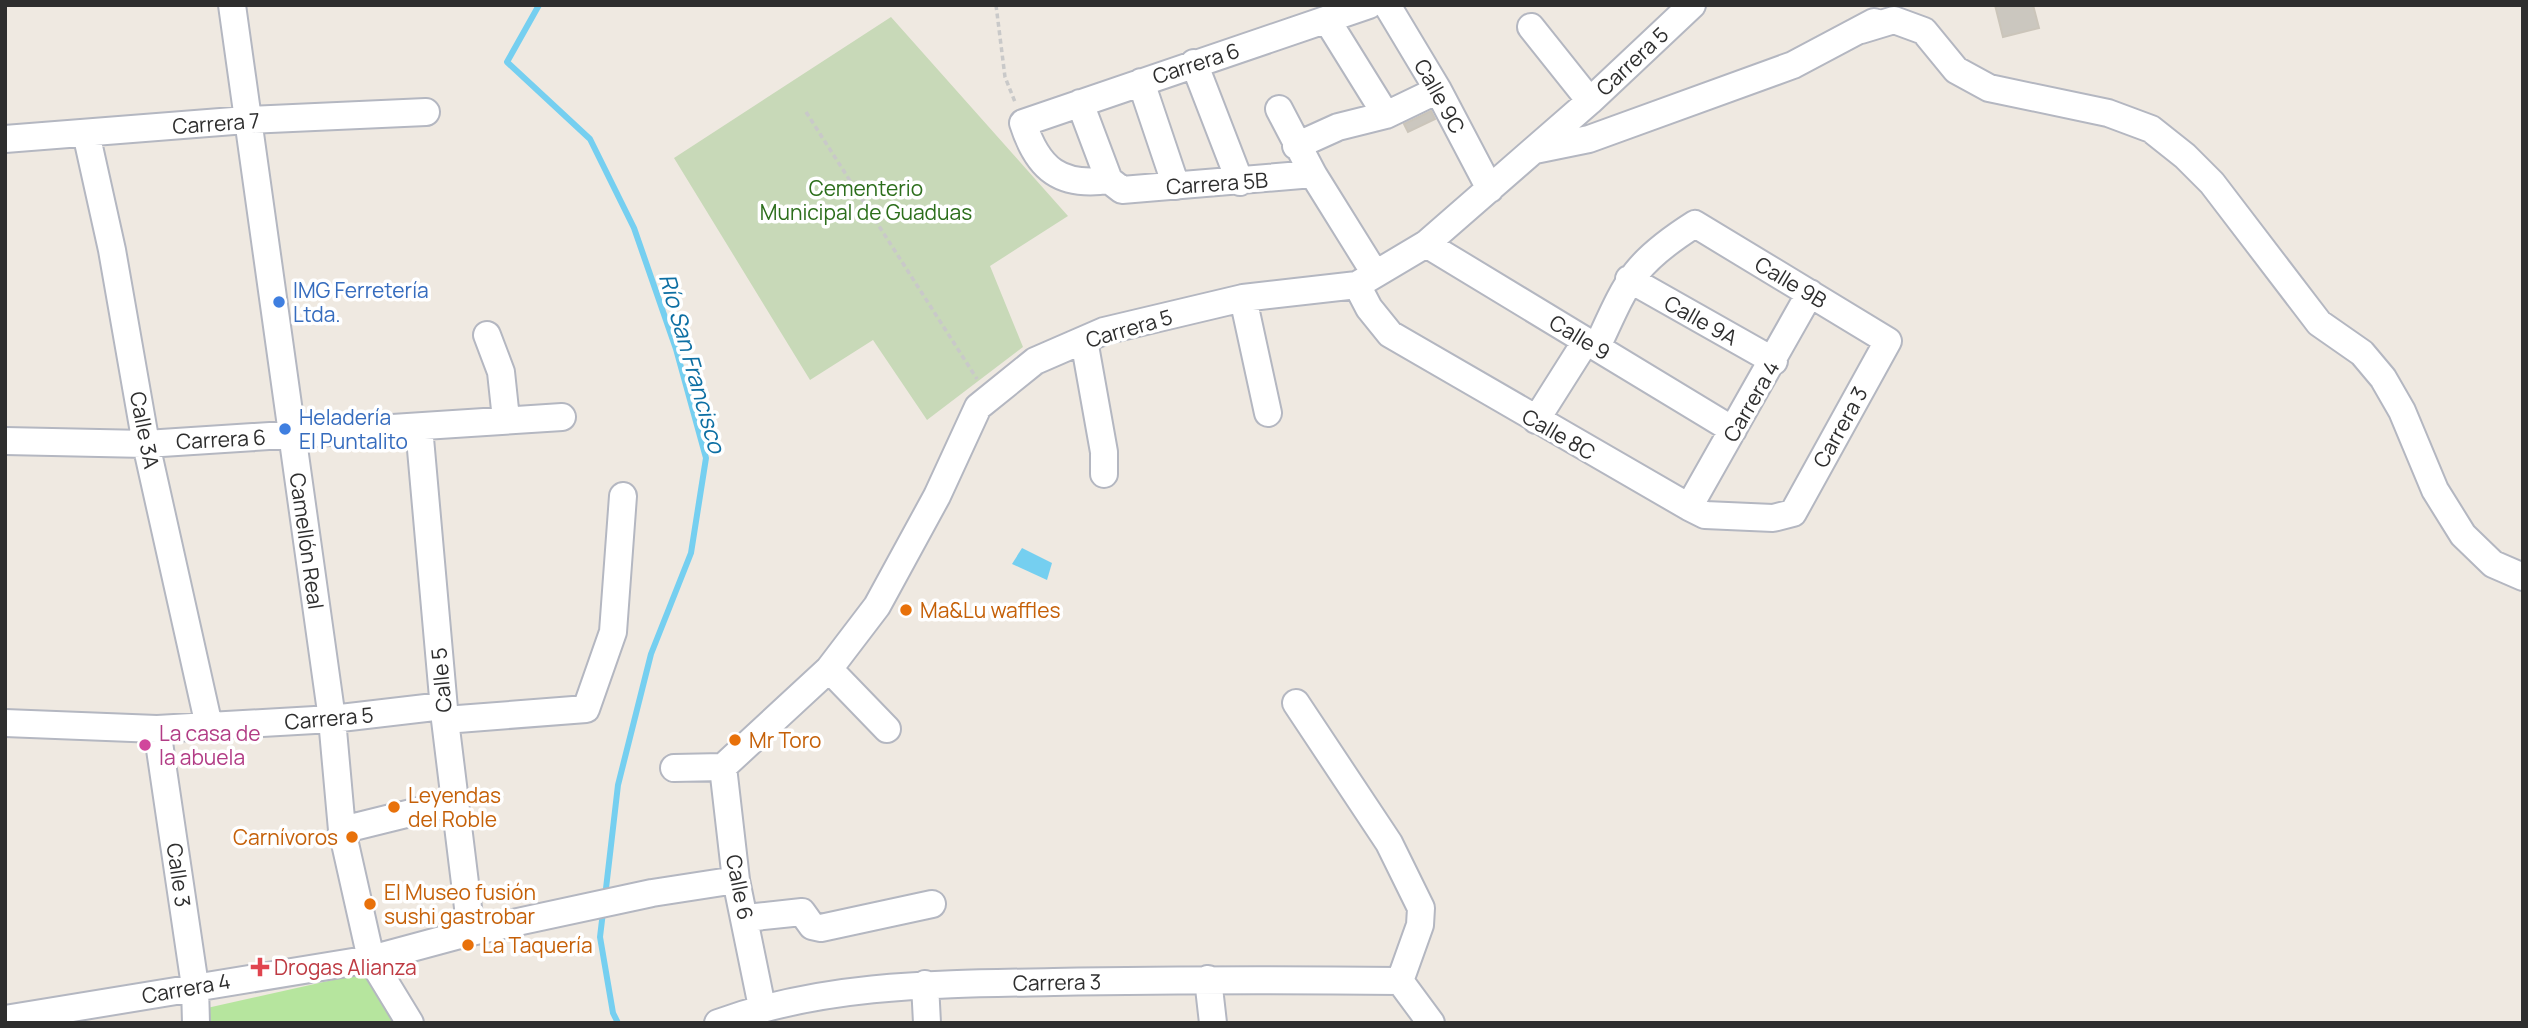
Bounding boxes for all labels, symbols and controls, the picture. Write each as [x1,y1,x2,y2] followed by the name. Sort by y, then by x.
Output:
[1590,20,1674,102] street label: Carrera 5
[1149,36,1243,90] street label: Carrera 6
[1408,54,1472,138] street label: Calle 9C
[171,106,261,140] street label: Carrera 7
[1165,165,1269,201] street label: Carrera 5B
[760,174,972,226] park label: Cementerio Municipal de Guaduas
[1750,250,1832,314] street label: Calle 9B
[652,270,734,458] water label: Río San Francisco
[293,276,429,328] place label: IMG Ferretería Ltda.
[1660,289,1742,351] street label: Calle 9A
[271,294,287,310] marker: IMG Ferretería Ltda.
[1082,302,1176,354] street label: Carrera 5
[1544,308,1616,366] street label: Calle 9
[1717,355,1785,447] street label: Carrera 4
[1806,381,1874,473] street label: Carrera 3
[124,389,166,471] street label: Calle 3A
[1517,402,1601,466] street label: Calle 8C
[299,403,408,455] place label: Heladería El Puntalito
[277,421,293,437] marker: Heladería El Puntalito
[175,423,267,455] street label: Carrera 6
[284,471,330,611] street label: Camellón Real
[920,596,1060,624] place label: Ma&Lu waffles
[898,602,914,618] marker: Ma&Lu waffles
[424,646,458,714] street label: Calle 5
[283,700,375,736] street label: Carrera 5
[159,719,260,771] place label: La casa de la abuela
[749,726,821,754] place label: Mr Toro
[727,732,743,748] marker: Mr Toro
[137,737,153,753] marker: La casa de la abuela
[408,781,501,833] place label: Leyendas del Roble
[386,799,402,815] marker: Leyendas del Roble
[233,823,338,851] place label: Carnívoros
[344,829,360,845] marker: Carnívoros
[161,841,197,909] street label: Calle 3
[720,852,760,922] street label: Calle 6
[384,878,536,930] place label: El Museo fusión sushi gastrobar
[362,896,378,912] marker: El Museo fusión sushi gastrobar
[482,931,593,959] place label: La Taquería
[460,937,476,953] marker: La Taquería
[274,953,417,981] place label: Drogas Alianza
[252,959,268,975] marker: Drogas Alianza
[140,966,232,1010] street label: Carrera 4
[1012,967,1102,997] street label: Carrera 3

